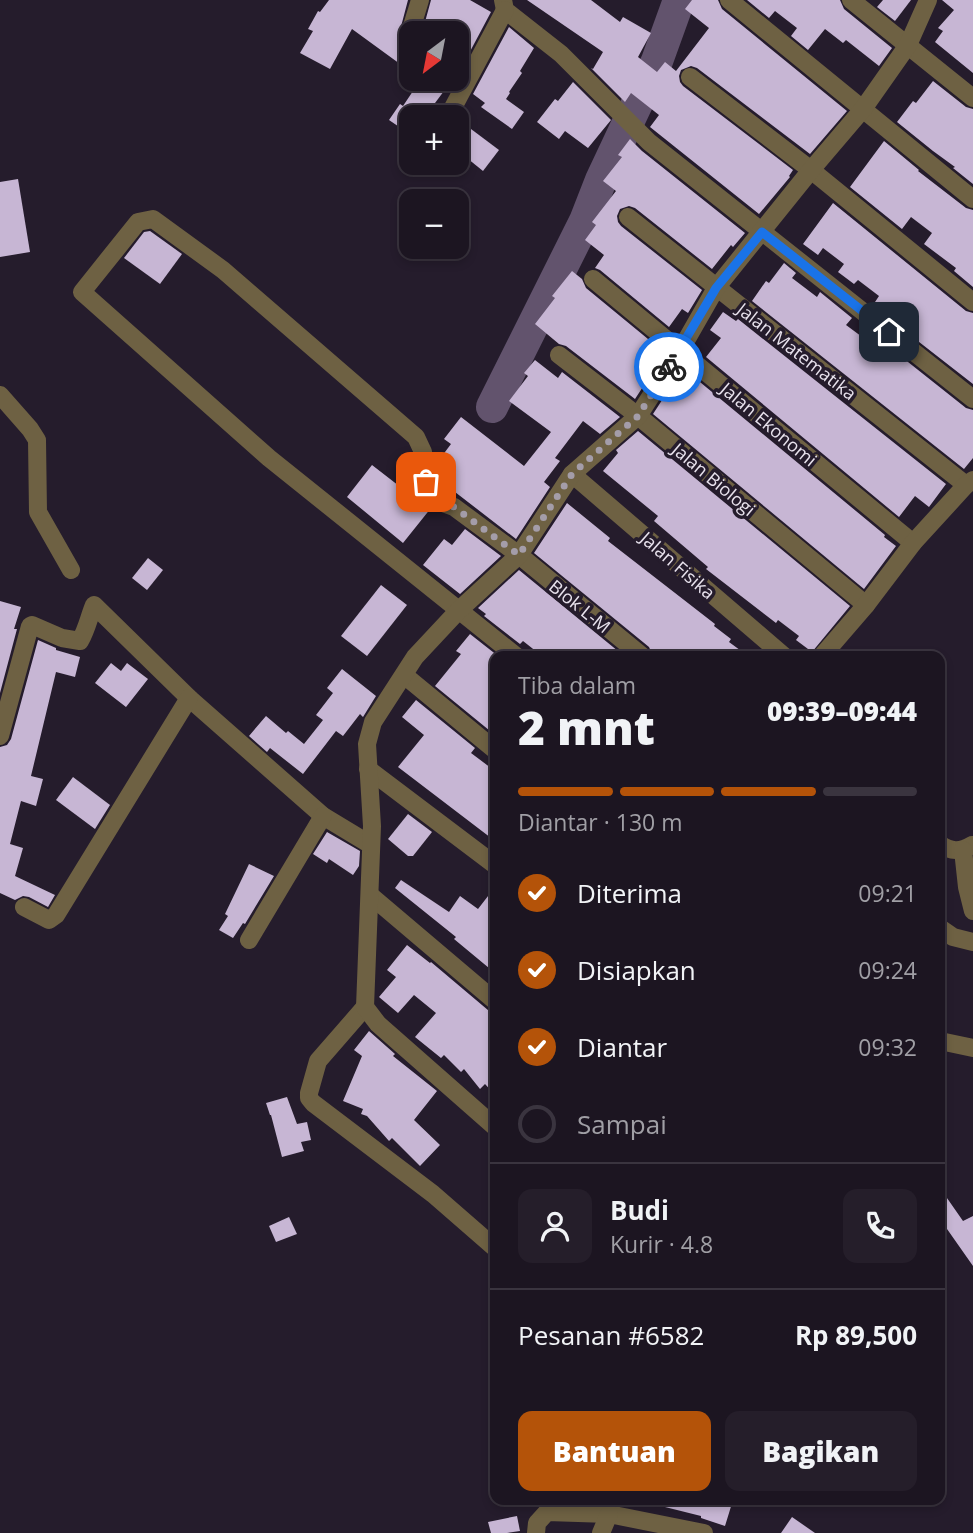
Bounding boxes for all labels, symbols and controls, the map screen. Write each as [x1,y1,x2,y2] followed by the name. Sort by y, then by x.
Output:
[399,21,469,91] north arrow
[399,21,469,259] map controls
[399,105,469,175] button: +
[399,189,469,259] button: −
[731,296,861,405] street label: Jalan Matematika
[859,302,919,362] pin
[870,313,908,351] icon: home
[634,332,704,402] courier
[650,348,688,386] icon: bike
[714,375,822,471] street label: Jalan Ekonomi
[666,436,761,521] street label: Jalan Biologi
[396,452,456,512] pin
[407,463,445,501] icon: bag
[634,525,720,604] street label: Jalan Fisika
[544,574,616,638] street label: Blok L-M
[518,669,636,701] text: Tiba dalam
[767,693,917,729] text: 09:39–09:44
[518,696,655,758] text: 2 mnt
[518,806,682,838] text: Diantar · 130 m
[518,874,556,912] icon: check
[577,875,682,911] text: Diterima
[858,877,917,909] text: 09:21
[518,951,556,989] icon: check
[577,952,696,988] text: Disiapkan
[858,954,917,986] text: 09:24
[518,1028,556,1066] icon: check
[577,1029,667,1065] text: Diantar
[858,1031,917,1063] text: 09:32
[577,1106,667,1142] text: Sampai
[518,1189,592,1263] button: person
[843,1189,917,1263] button: phone
[610,1192,669,1228] text: Budi
[610,1228,713,1260] text: Kurir · 4.8
[518,1317,704,1353] text: Pesanan #6582
[795,1317,917,1353] text: Rp 89,500
[518,1411,711,1491] button: Bantuan
[725,1411,917,1491] button: Bagikan

